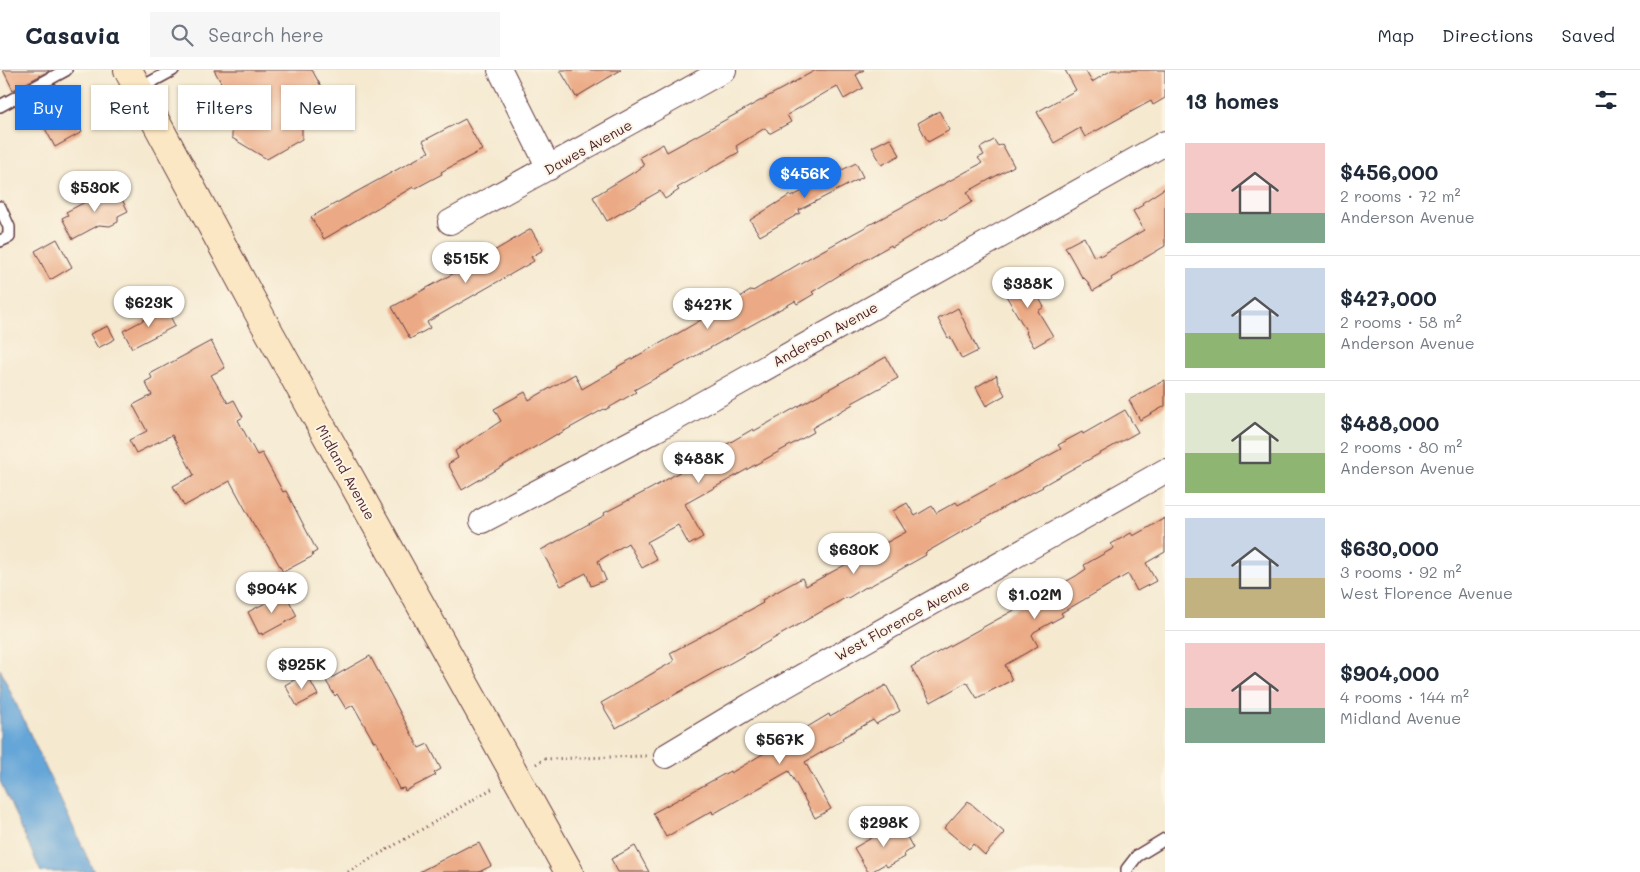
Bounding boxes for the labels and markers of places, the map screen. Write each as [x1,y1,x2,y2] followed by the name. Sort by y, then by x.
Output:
[770,156,840,199] pin: $456K
[60,170,130,213] pin: $530K
[431,242,501,284] pin: $515K
[993,266,1063,309] pin: $388K
[114,286,184,328] pin: $623K
[673,288,743,330] pin: $427K
[664,442,734,484] pin: $488K
[819,532,889,575] pin: $630K
[237,572,307,614] pin: $904K
[994,578,1076,620] pin: $1.02M
[267,648,337,690] pin: $925K
[745,722,815,765] pin: $567K
[849,806,919,848] pin: $298K

